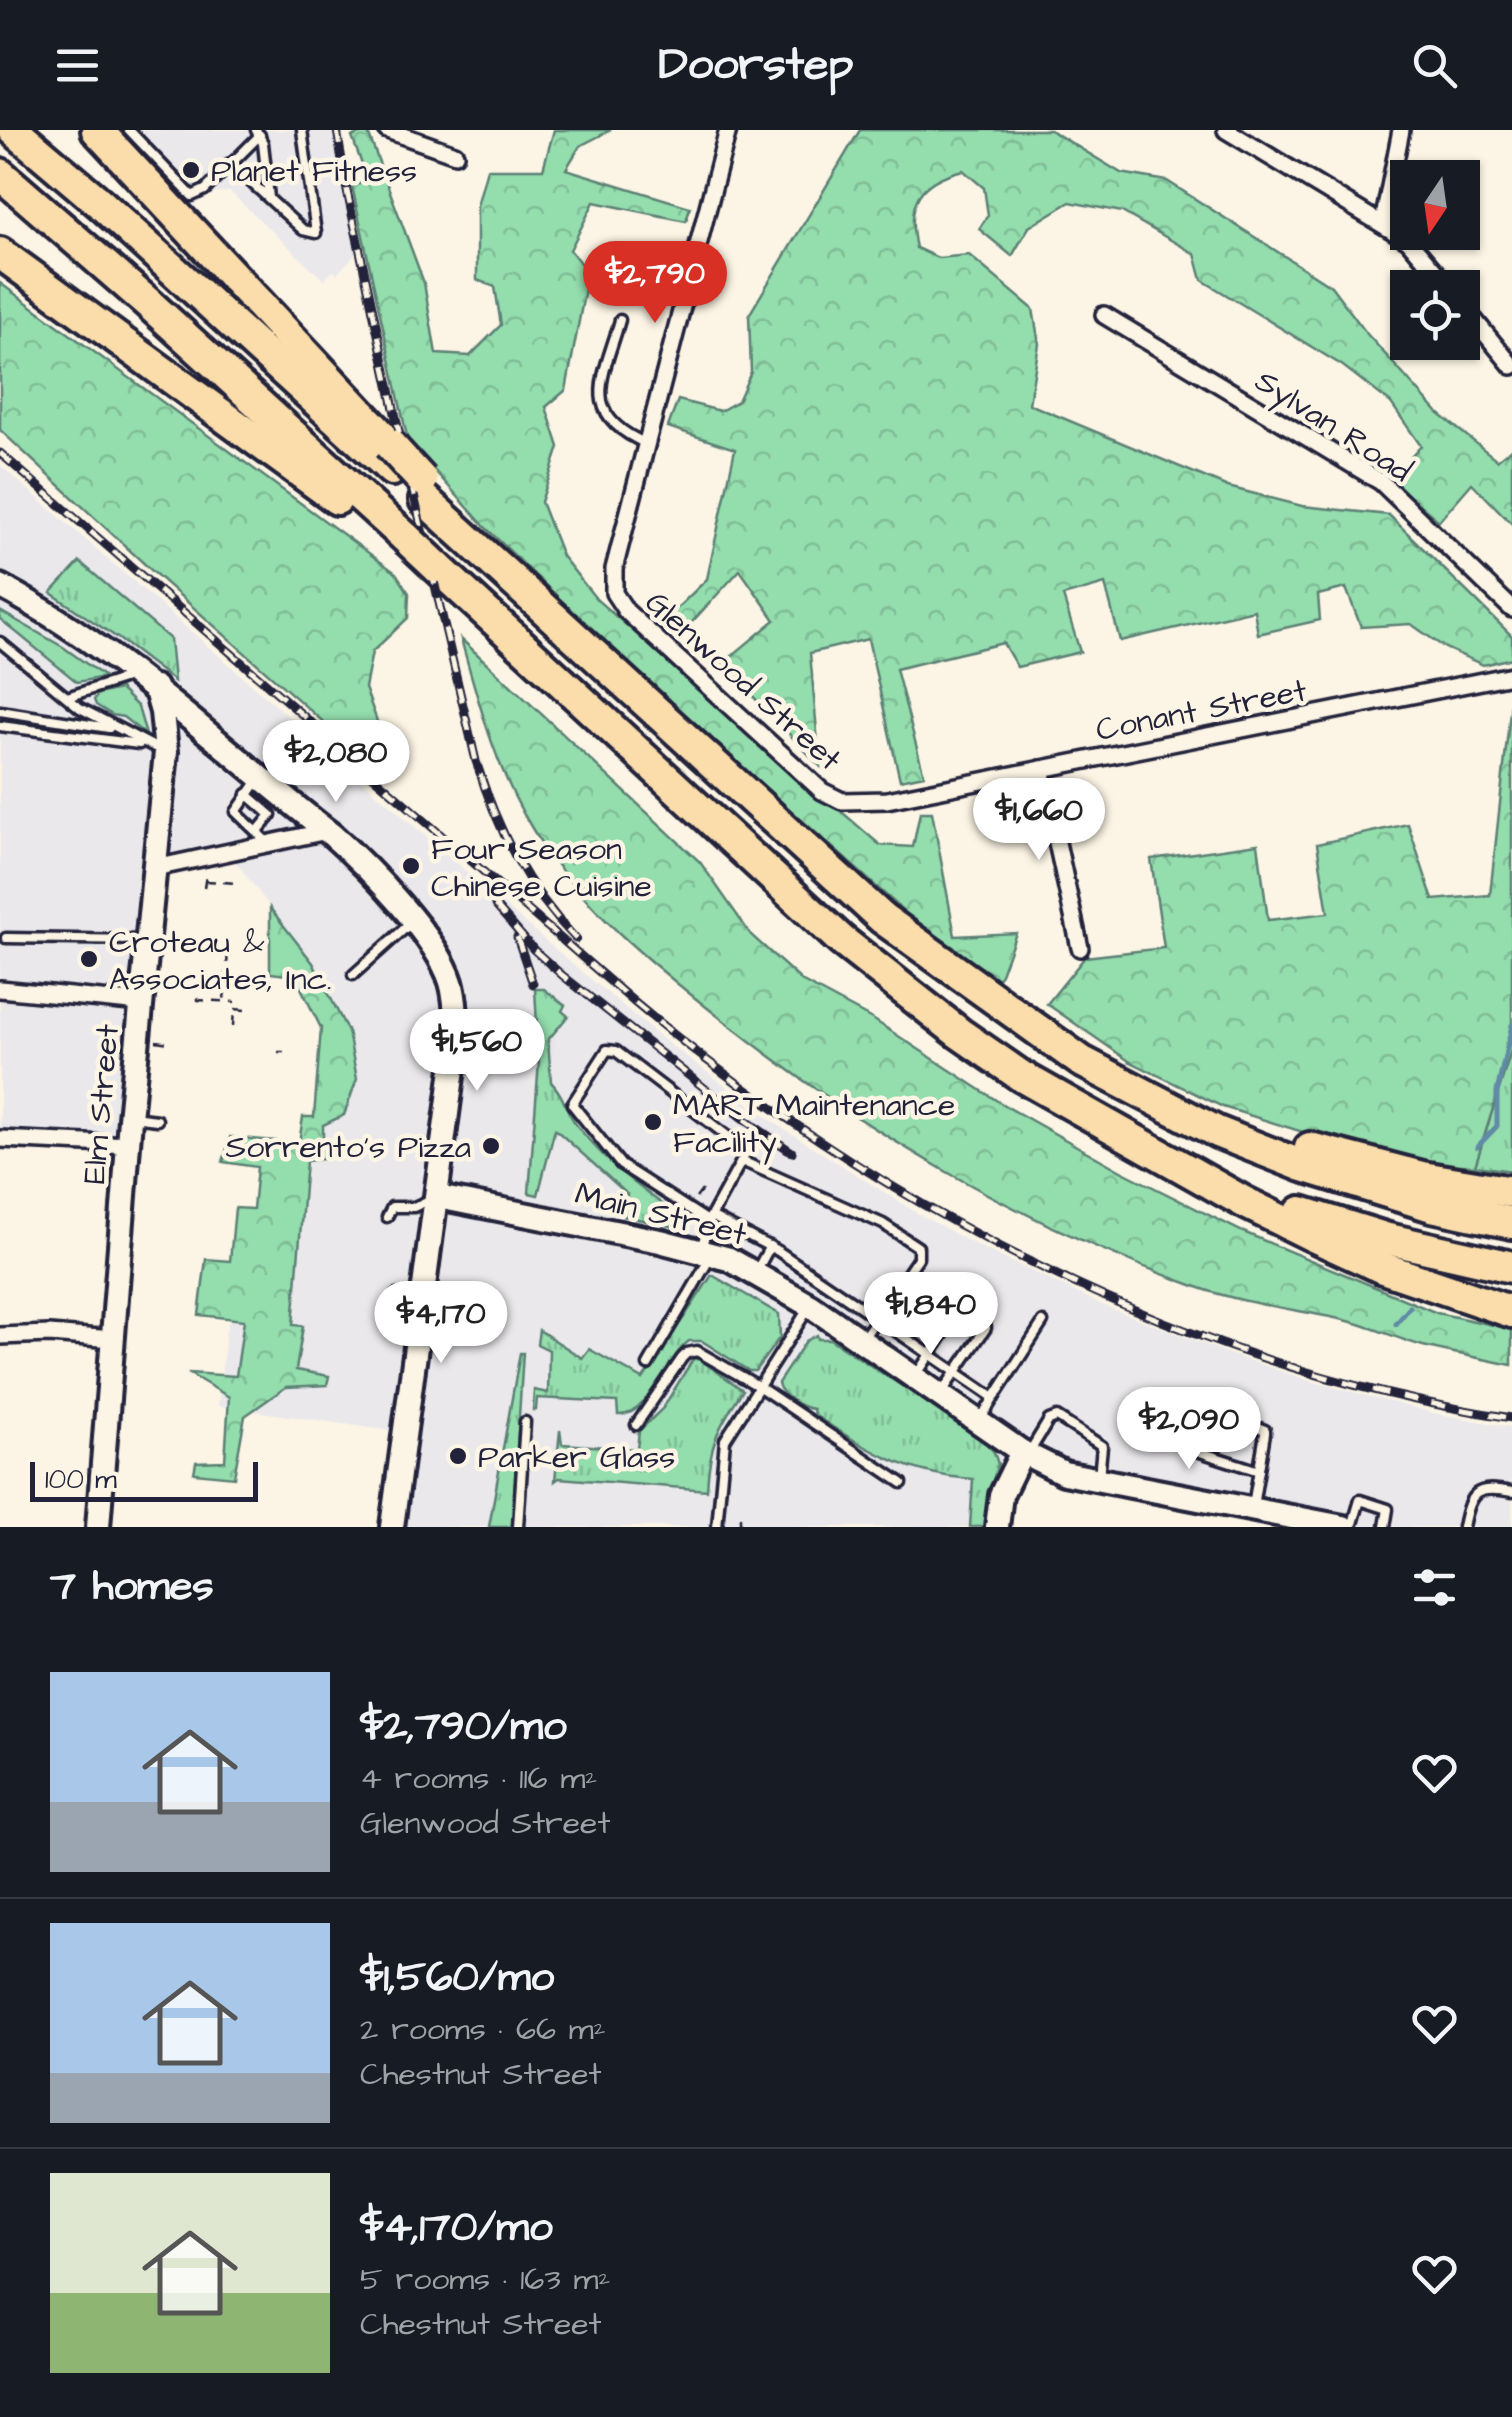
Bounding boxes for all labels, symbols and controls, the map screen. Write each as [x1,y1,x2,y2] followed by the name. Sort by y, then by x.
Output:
[659,34,853,96] text: Doorstep
[50,38,105,93] icon: menu
[1407,38,1462,93] icon: search
[211,149,417,194] place label: Planet Fitness
[180,159,202,181] marker: Planet Fitness
[1390,160,1480,250] north arrow
[1390,160,1480,360] map controls
[574,241,736,326] pin: $2,790
[605,251,705,296] text: $2,790
[1390,270,1480,360] button: locate
[1246,359,1420,494] street label: Sylvan Road
[635,581,851,782] street label: Glenwood Street
[1092,668,1310,753] street label: Conant Street
[255,720,417,805] pin: $2,080
[285,730,387,775] text: $2,080
[958,778,1120,863] pin: $1,660
[995,788,1083,833] text: $1,660
[431,827,652,909] place label: Four Season Chinese Cuisine
[400,855,422,877] marker: Four Season Chinese Cuisine
[109,920,331,1002] place label: Croteau & Associates, Inc.
[78,948,100,970] marker: Croteau & Associates, Inc.
[396,1009,558,1094] pin: $1,560
[432,1019,522,1064] text: $1,560
[72,1022,131,1186] street label: Elm Street
[673,1083,955,1165] place label: MART Maintenance Facility
[642,1111,664,1133] marker: MART Maintenance Facility
[226,1125,471,1170] place label: Sorrento's Pizza
[480,1135,502,1157] marker: Sorrento's Pizza
[570,1171,751,1257] street label: Main Street
[850,1272,1012,1357] pin: $1,840
[360,1281,522,1366] pin: $4,170
[886,1282,976,1327] text: $1,840
[396,1291,486,1336] text: $4,170
[1108,1387,1270,1472] pin: $2,090
[1139,1397,1239,1442] text: $2,090
[478,1435,675,1480] place label: Parker Glass
[447,1445,469,1467] marker: Parker Glass
[30,1457,258,1502] scale bar
[45,1460,117,1499] text: 100 m
[50,1558,214,1616] text: 7 homes
[1407,1560,1462,1615] icon: filters
[360,1698,567,1756] text: $2,790/mo
[130,1712,250,1832] icon: home
[1407,1745,1462,1800] icon: heart
[360,1756,597,1801] text: 4 rooms · 116 m²
[360,1801,610,1846] text: Glenwood Street
[360,1949,554,2007] text: $1,560/mo
[130,1963,250,2083] icon: home
[1407,1996,1462,2051] icon: heart
[360,2007,606,2052] text: 2 rooms · 66 m²
[360,2052,602,2097] text: Chestnut Street
[360,2199,553,2257] text: $4,170/mo
[130,2213,250,2333] icon: home
[1407,2246,1462,2301] icon: heart
[360,2257,610,2302] text: 5 rooms · 163 m²
[360,2302,602,2347] text: Chestnut Street

